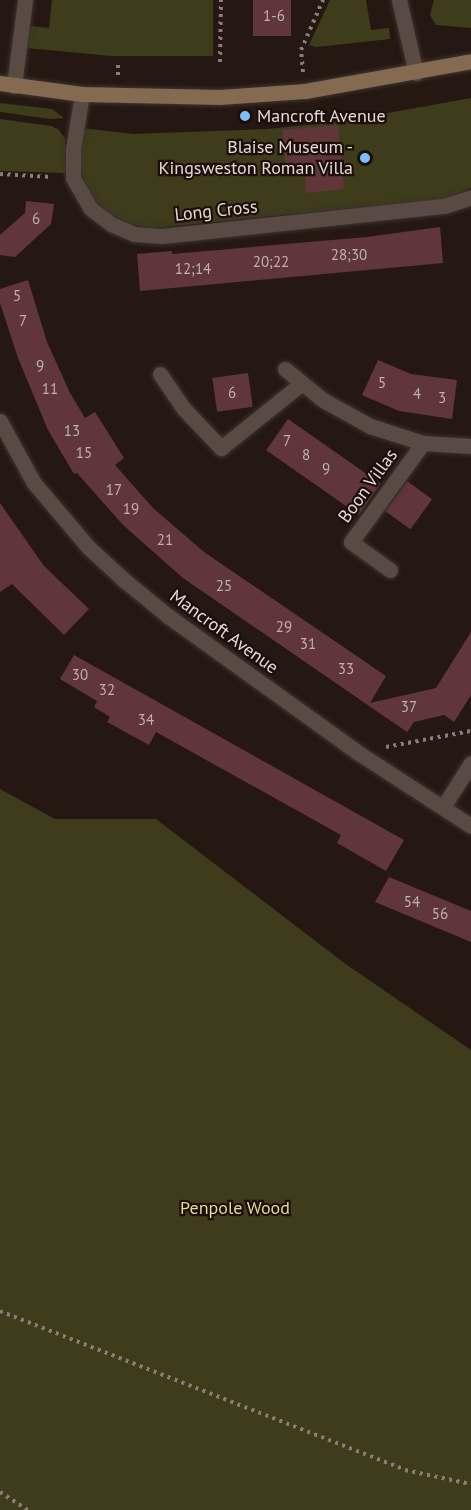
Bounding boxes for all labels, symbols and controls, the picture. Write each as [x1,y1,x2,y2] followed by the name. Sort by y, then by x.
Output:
[263,7,285,25] house number: 1-6
[257,105,386,127] place label: Mancroft Avenue
[238,109,252,123] marker: Mancroft Avenue
[158,137,353,180] place label: Blaise Museum - Kingsweston Roman Villa
[358,151,372,165] marker: Blaise Museum - Kingsweston Roman Villa
[174,196,258,226] street label: Long Cross
[32,210,40,228] house number: 6
[331,246,367,264] house number: 28;30
[253,253,289,271] house number: 20;22
[175,260,211,278] house number: 12;14
[13,287,21,305] house number: 5
[19,312,27,330] house number: 7
[36,357,44,375] house number: 9
[378,374,386,392] house number: 5
[42,380,58,398] house number: 11
[228,384,236,402] house number: 6
[413,385,421,403] house number: 4
[438,389,446,407] house number: 3
[64,422,80,440] house number: 13
[283,432,291,450] house number: 7
[76,444,92,462] house number: 15
[334,445,402,527] street label: Boon Villas
[302,446,310,464] house number: 8
[322,460,330,478] house number: 9
[106,481,122,499] house number: 17
[123,500,139,518] house number: 19
[157,531,173,549] house number: 21
[216,577,232,595] house number: 25
[165,585,283,679] street label: Mancroft Avenue
[276,618,292,636] house number: 29
[300,635,316,653] house number: 31
[338,660,354,678] house number: 33
[72,666,88,684] house number: 30
[99,681,115,699] house number: 32
[401,698,417,716] house number: 37
[138,711,154,729] house number: 34
[404,893,420,911] house number: 54
[432,905,448,923] house number: 56
[180,1197,290,1219] park label: Penpole Wood

